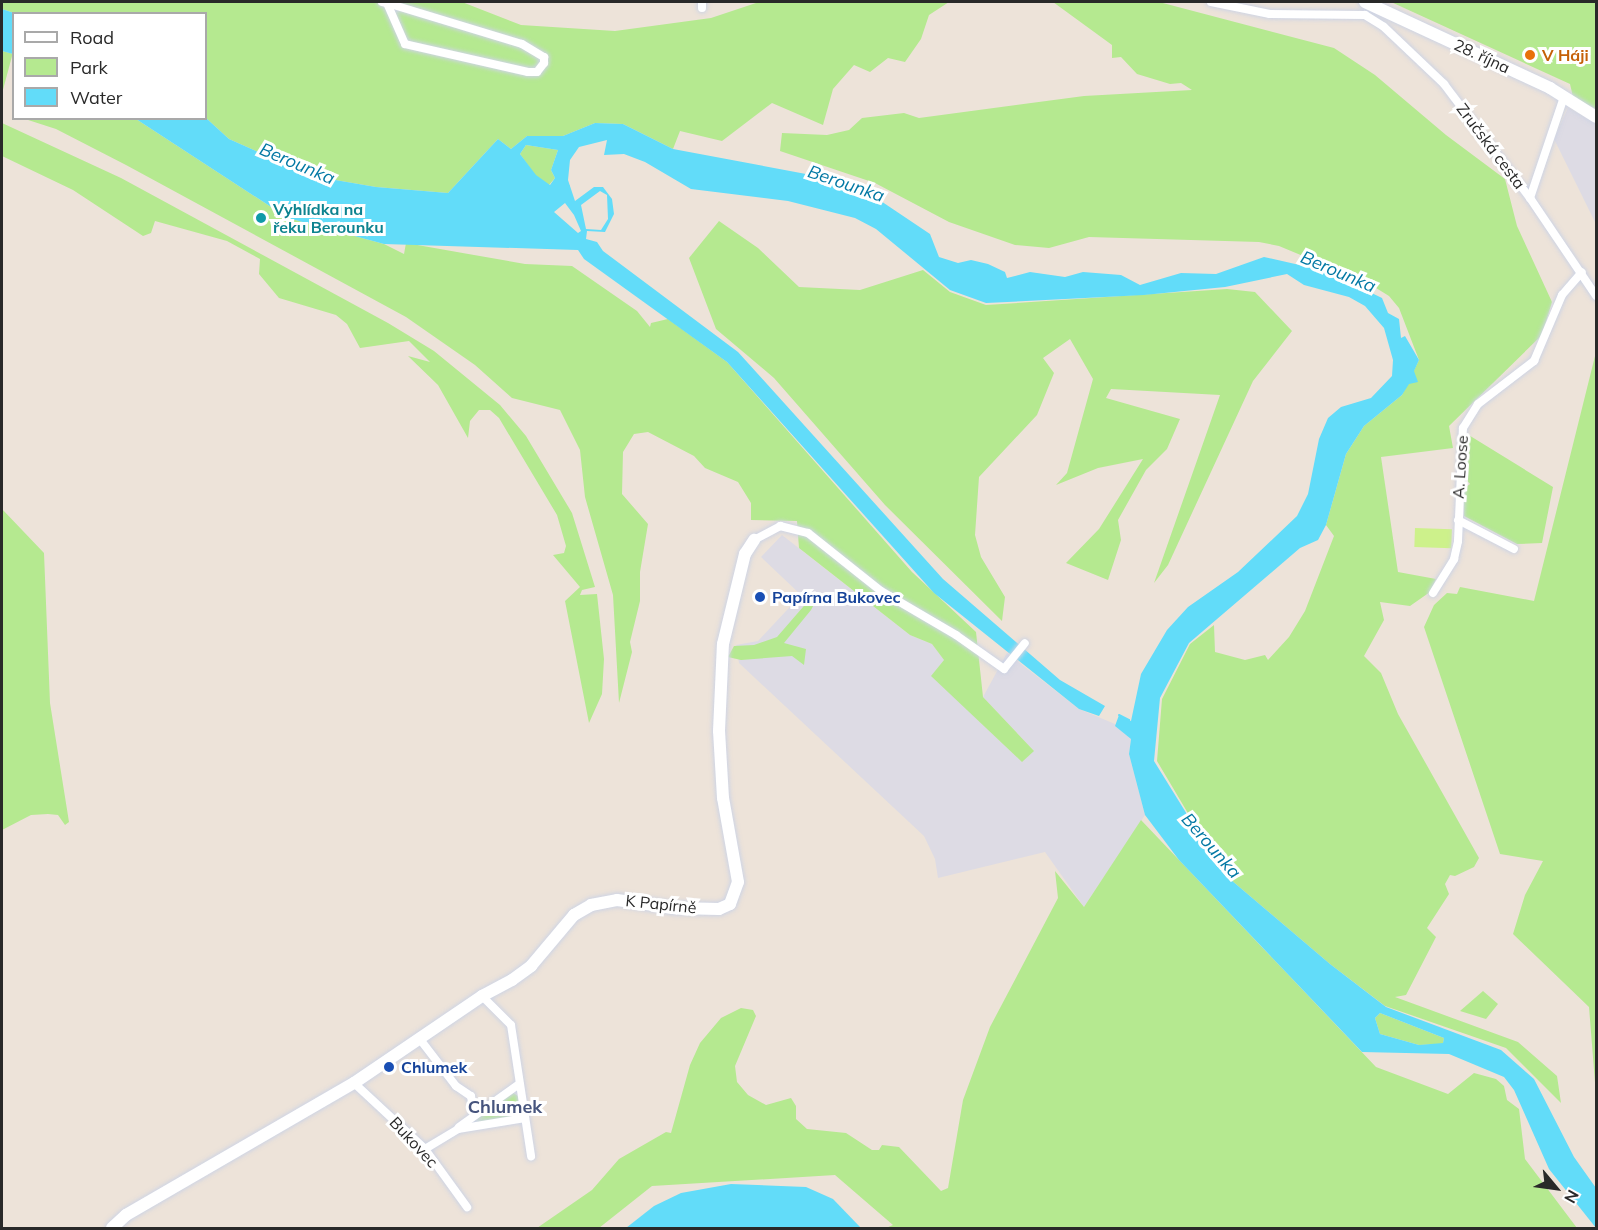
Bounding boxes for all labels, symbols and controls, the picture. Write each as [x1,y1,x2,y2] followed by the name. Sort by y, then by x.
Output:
[12,12,207,120] legend
[70,26,114,49] text: Road
[1451,35,1513,77] street label: 28. října
[1542,45,1589,65] place label: V Háji
[1523,48,1537,62] marker: V Háji
[70,56,108,79] text: Park
[70,86,122,109] text: Water
[1453,100,1529,192] street label: Zručská cesta
[256,138,338,190] water label: Berounka
[805,161,887,207] water label: Berounka
[273,199,384,237] place label: Vyhlídka na řeku Berounku
[254,211,268,225] marker: Vyhlídka na řeku Berounku
[1297,246,1379,298] water label: Berounka
[1448,435,1472,499] street label: A. Loose
[772,587,900,607] place label: Papírna Bukovec
[753,590,767,604] marker: Papírna Bukovec
[1177,809,1245,883] water label: Berounka
[625,891,697,917] street label: K Papírně
[401,1057,467,1077] place label: Chlumek
[382,1060,396,1074] marker: Chlumek
[468,1096,542,1118] district label: Chlumek
[386,1113,442,1171] street label: Bukovec
[1526,1158,1586,1218] north arrow
[1560,1187,1583,1207] text: N

